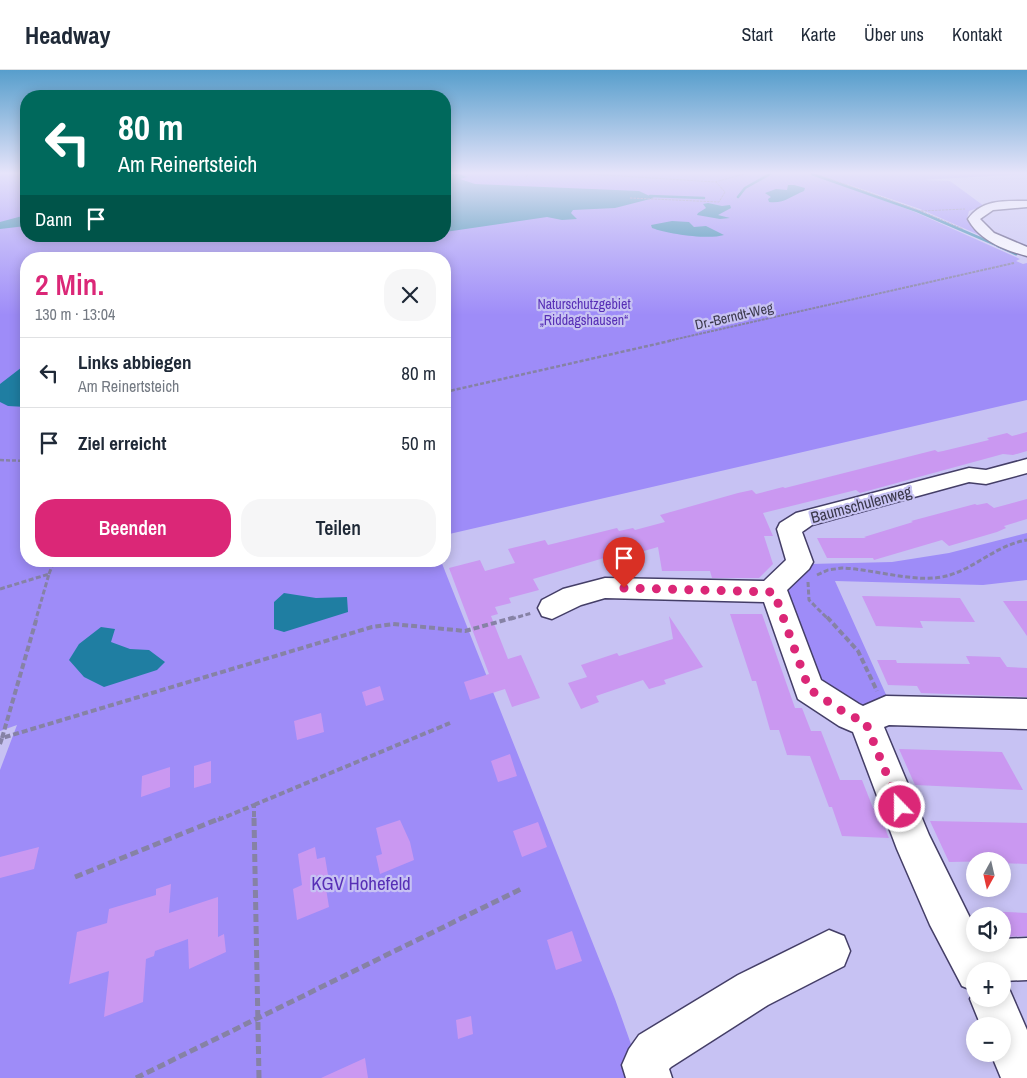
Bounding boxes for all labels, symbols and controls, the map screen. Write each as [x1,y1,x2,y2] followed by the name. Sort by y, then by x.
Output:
[25,19,110,51] text: Headway
[742,22,773,47] text: Start
[801,22,836,47] text: Karte
[864,22,924,47] text: Über uns
[952,22,1002,47] text: Kontakt
[118,104,183,151] text: 80 m
[35,110,100,175] icon: left
[118,149,257,179] text: Am Reinertsteich
[82,205,110,233] icon: arrive
[35,206,72,232] text: Dann
[35,264,104,304] text: 2 Min.
[384,269,436,321] button: close
[537,295,631,329] park label: Naturschutzgebiet „Riddagshausen“
[693,298,775,334] street label: Dr.-Berndt-Weg
[35,303,115,325] text: 130 m · 13:04
[78,349,191,375] text: Links abbiegen
[35,359,63,387] icon: left
[401,360,436,386] text: 80 m
[78,375,179,397] text: Am Reinertsteich
[35,429,63,457] icon: arrive
[78,430,166,456] text: Ziel erreicht
[401,430,436,456] text: 50 m
[808,480,915,528] street label: Baumschulenweg
[35,499,231,557] button: Beenden
[241,499,436,557] button: Teilen
[603,537,645,588] pin
[610,544,638,572] icon: arrive
[873,780,925,832] position arrow
[966,852,1011,898] north arrow
[966,852,1011,1062] map controls
[311,870,411,896] park label: KGV Hohefeld
[966,907,1011,952] button: sound
[966,962,1011,1007] button: +
[966,1017,1011,1062] button: −

